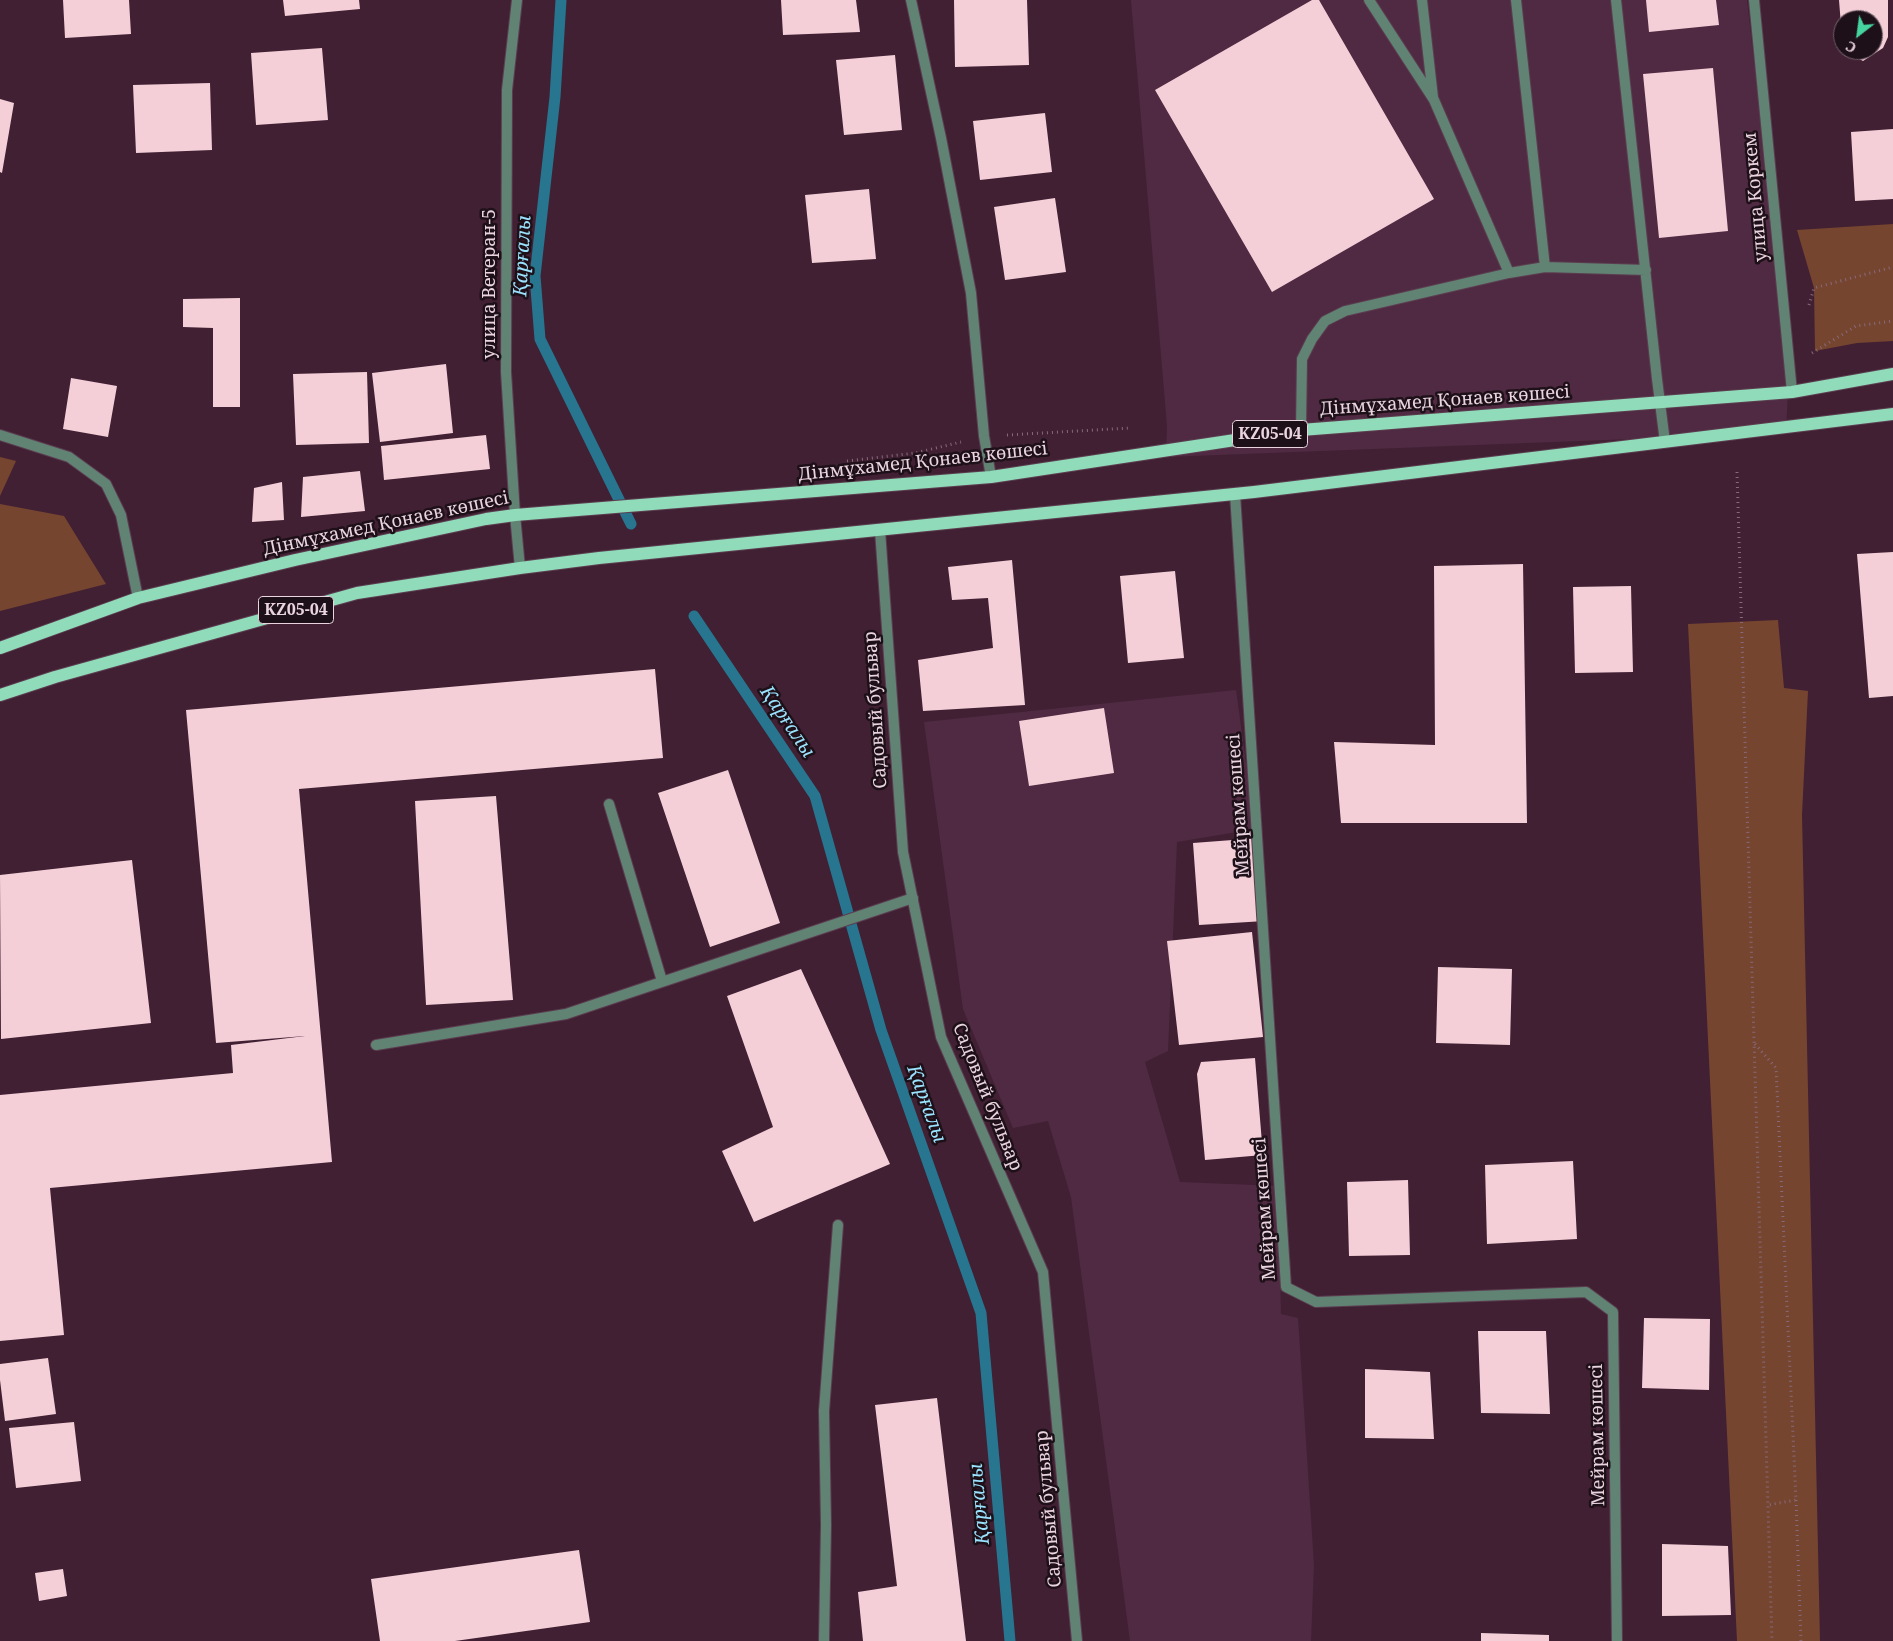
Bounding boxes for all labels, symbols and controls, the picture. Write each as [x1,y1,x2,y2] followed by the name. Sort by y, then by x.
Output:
[1833,10,1883,60] north arrow
[1842,37,1859,58] text: С
[1740,131,1772,263] street label: улица Коркем
[479,209,501,359] street label: улица Ветеран-5
[509,215,537,297] water label: Қарғалы
[1319,381,1571,421] street label: Дінмұхамед Қонаев көшесі
[1232,420,1308,448] road number: KZ05-04
[797,438,1049,486] street label: Дінмұхамед Қонаев көшесі
[261,487,511,561] street label: Дінмұхамед Қонаев көшесі
[258,596,334,624] road number: KZ05-04
[860,631,892,789] street label: Садовый бульвар
[755,682,819,762] water label: Қарғалы
[1223,733,1255,877] street label: Мейрам көшесі
[947,1020,1027,1174] street label: Садовый бульвар
[901,1062,951,1146] water label: Қарғалы
[1249,1137,1281,1281] street label: Мейрам көшесі
[1586,1363,1610,1507] street label: Мейрам көшесі
[1031,1430,1067,1588] street label: Садовый бульвар
[965,1463,995,1545] water label: Қарғалы

